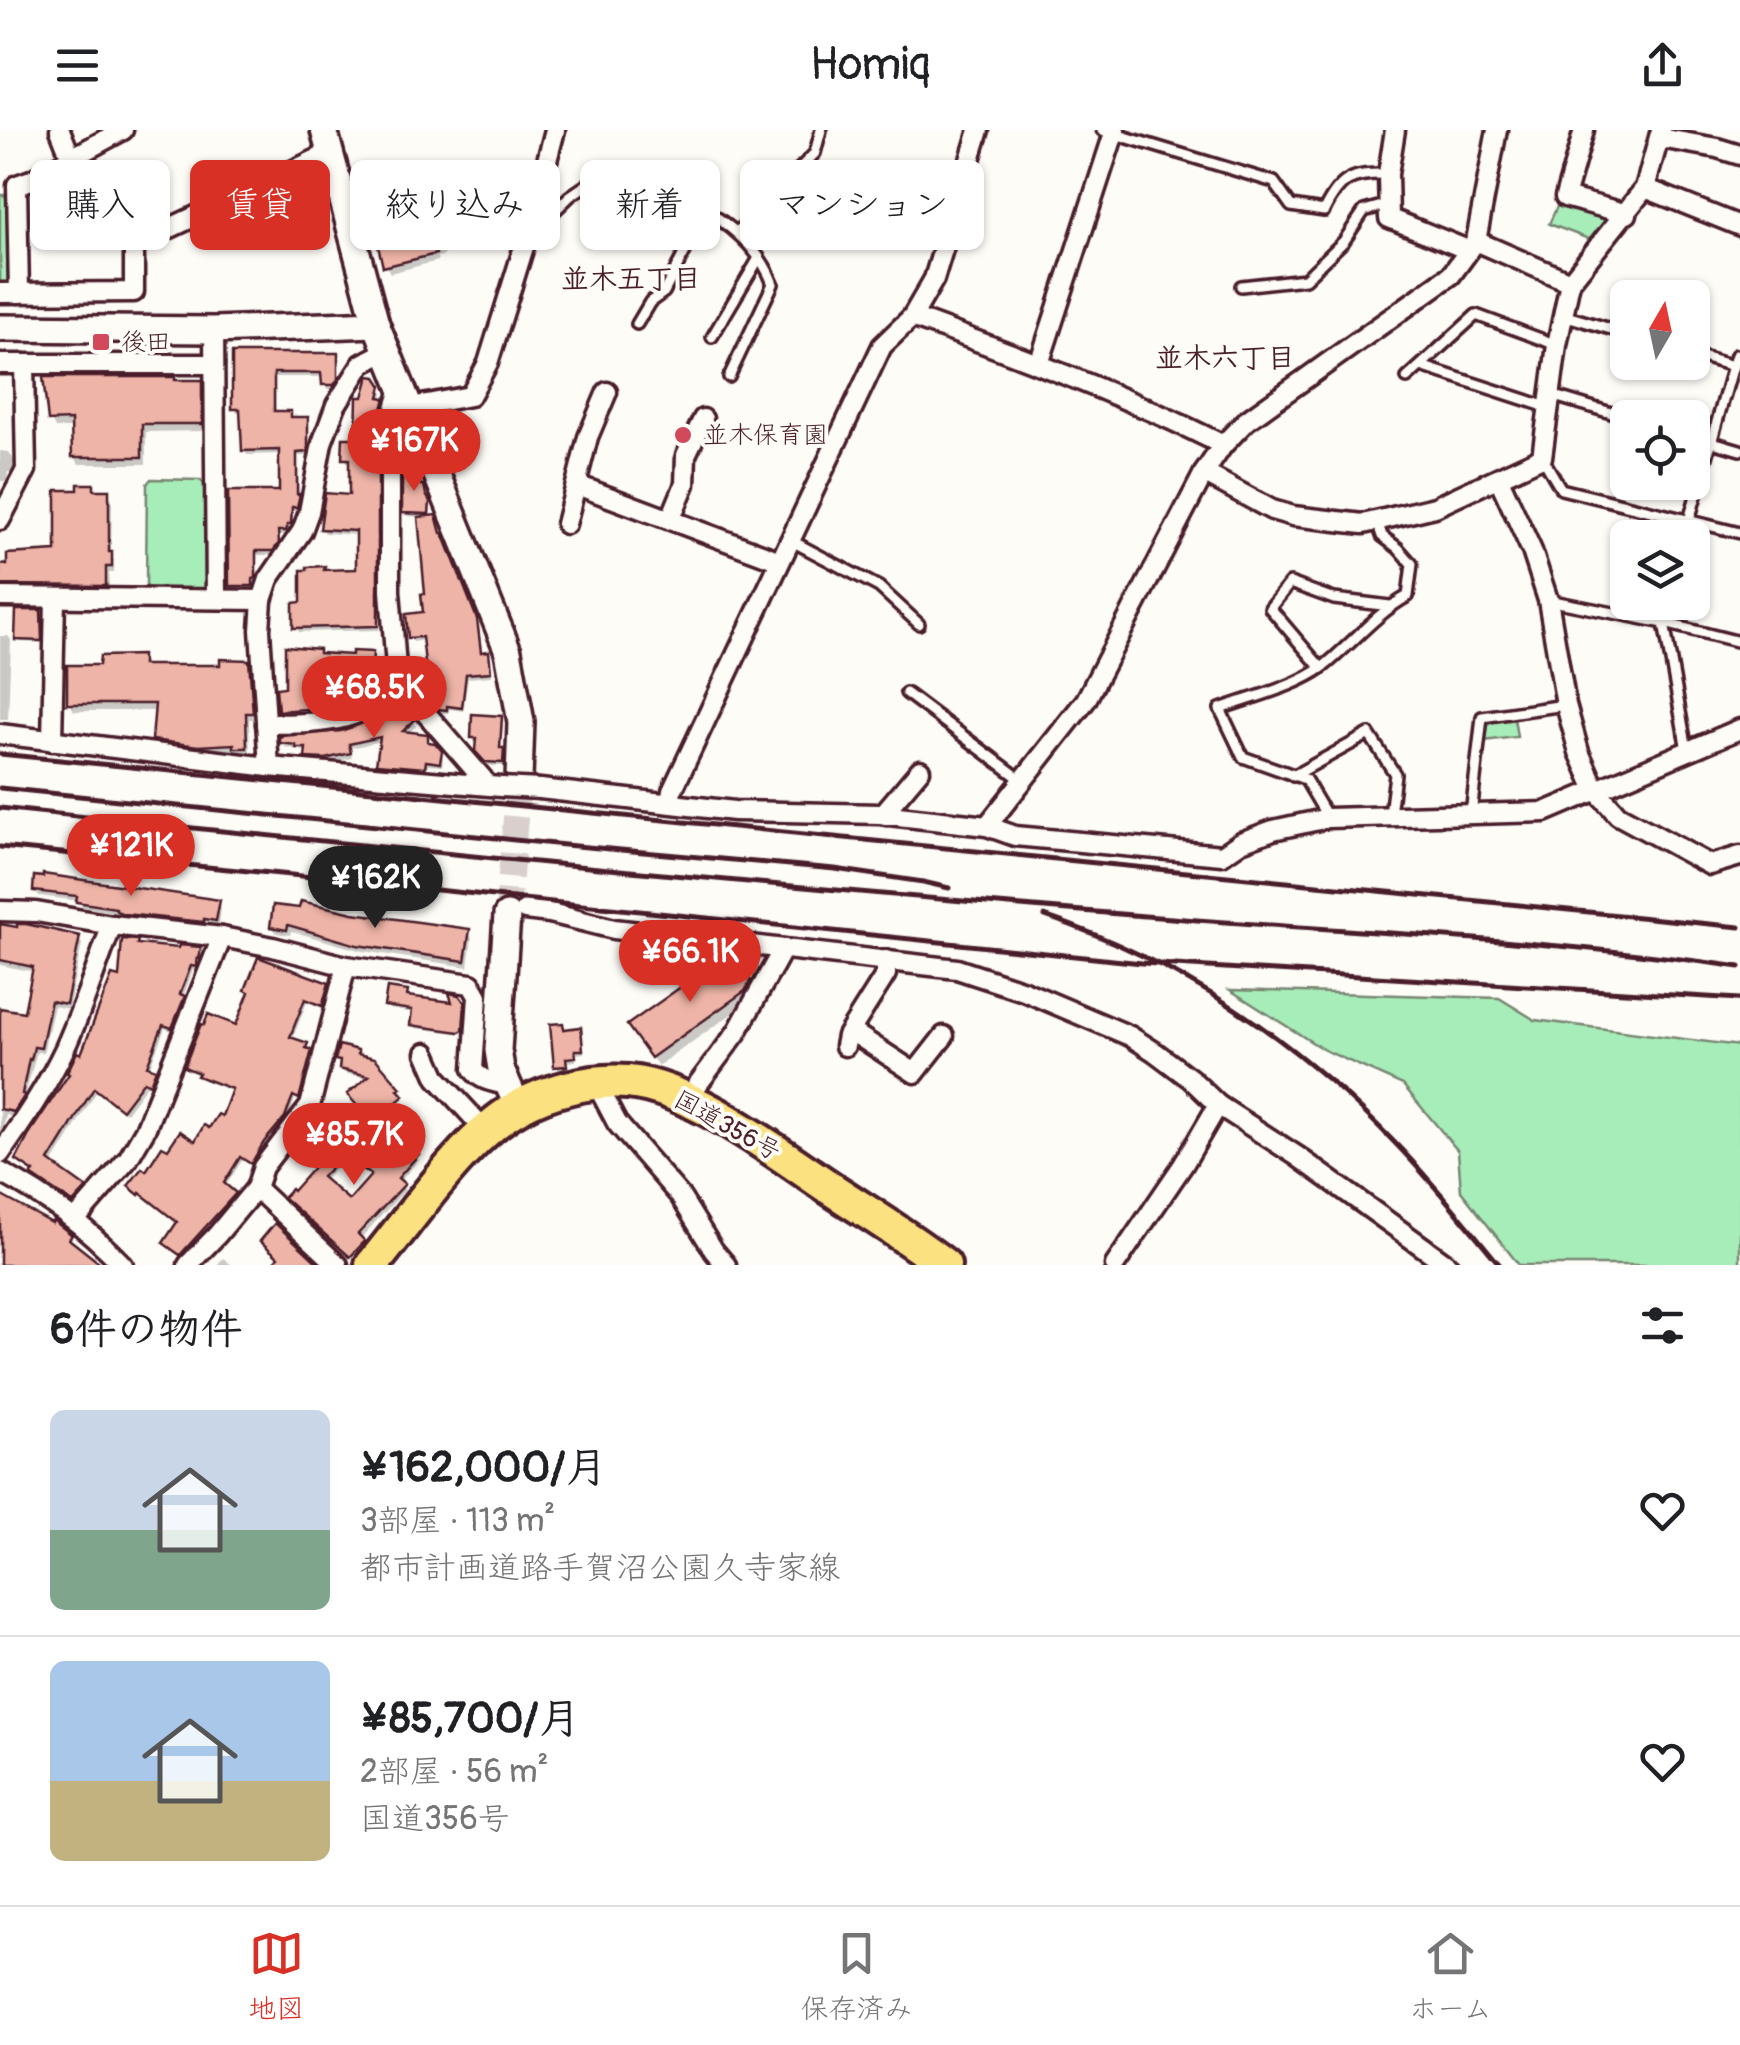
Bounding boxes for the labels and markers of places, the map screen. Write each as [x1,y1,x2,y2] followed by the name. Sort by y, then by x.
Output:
[121,327,171,358] place label: 後田
[90,331,112,353] marker: 後田
[344,409,484,494] pin: ¥167K
[703,420,828,451] place label: 並木保育園
[672,424,694,446] marker: 並木保育園
[293,656,455,741] pin: ¥68.5K
[61,814,201,899] pin: ¥121K
[305,846,445,931] pin: ¥162K
[609,920,771,1005] pin: ¥66.1K
[273,1103,435,1188] pin: ¥85.7K

